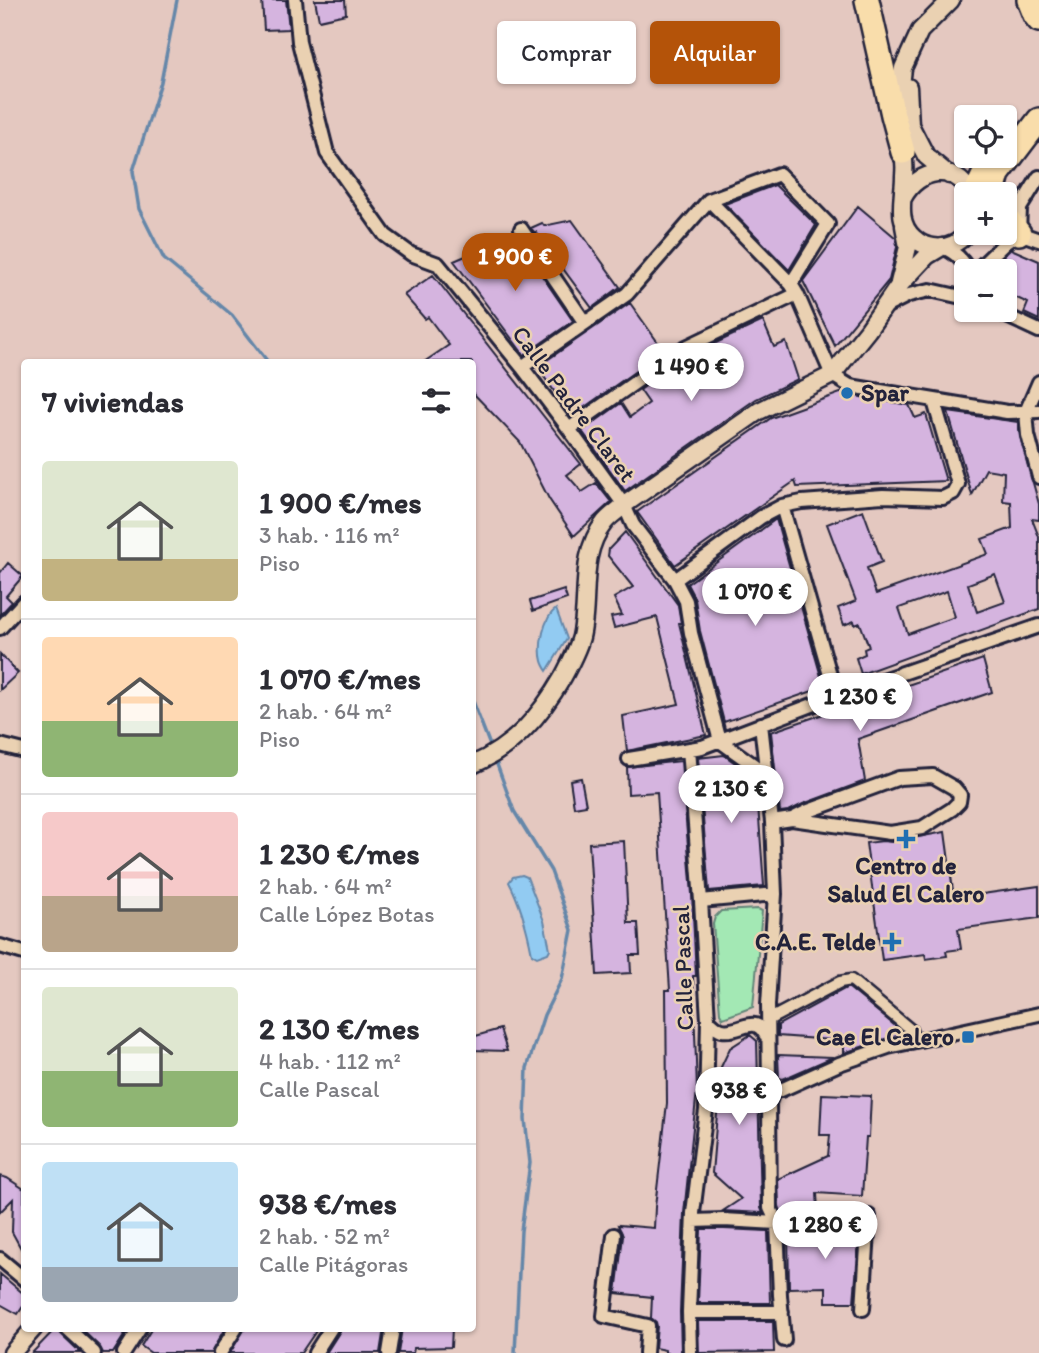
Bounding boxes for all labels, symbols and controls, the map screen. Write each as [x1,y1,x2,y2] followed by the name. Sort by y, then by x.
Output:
[497,21,636,84] chip: Comprar
[650,21,780,84] chip: Alquilar
[954,105,1017,322] map controls
[954,105,1017,168] button: locate
[954,182,1017,245] button: +
[450,233,580,293] pin: 1 900 €
[478,242,552,270] text: 1 900 €
[954,259,1017,322] button: −
[506,320,643,488] street label: Calle Padre Claret
[626,344,756,403] pin: 1 490 €
[654,352,728,380] text: 1 490 €
[861,378,910,408] place label: Spar
[417,382,455,420] icon: filters
[42,383,184,420] text: 7 viviendas
[839,385,855,401] marker: Spar
[259,484,422,521] text: 1 900 €/mes
[98,489,182,573] icon: home
[259,521,400,549] text: 3 hab. · 116 m²
[259,549,300,577] text: Piso
[690,568,820,628] pin: 1 070 €
[718,577,792,605] text: 1 070 €
[259,660,421,697] text: 1 070 €/mes
[98,665,182,749] icon: home
[795,674,925,733] pin: 1 230 €
[824,682,896,710] text: 1 230 €
[259,697,392,725] text: 2 hab. · 64 m²
[259,725,300,753] text: Piso
[666,766,796,825] pin: 2 130 €
[695,774,767,802] text: 2 130 €
[896,829,916,849] marker: Centro de Salud El Calero
[259,835,420,872] text: 1 230 €/mes
[98,840,182,924] icon: home
[828,851,984,908] place label: Centro de Salud El Calero
[259,872,392,900] text: 2 hab. · 64 m²
[259,900,435,928] text: Calle López Botas
[666,904,699,1031] street label: Calle Pascal
[755,927,876,956] place label: C.A.E. Telde
[882,932,902,952] marker: C.A.E. Telde
[259,1010,420,1047] text: 2 130 €/mes
[98,1015,182,1099] icon: home
[816,1022,954,1051] place label: Cae El Calero
[960,1029,976,1045] marker: Cae El Calero
[259,1047,401,1075] text: 4 hab. · 112 m²
[690,1068,788,1127] pin: 938 €
[259,1075,380,1103] text: Calle Pascal
[711,1076,767,1104] text: 938 €
[259,1185,397,1222] text: 938 €/mes
[98,1190,182,1274] icon: home
[760,1202,890,1261] pin: 1 280 €
[788,1210,862,1238] text: 1 280 €
[259,1222,390,1250] text: 2 hab. · 52 m²
[259,1250,408,1278] text: Calle Pitágoras

